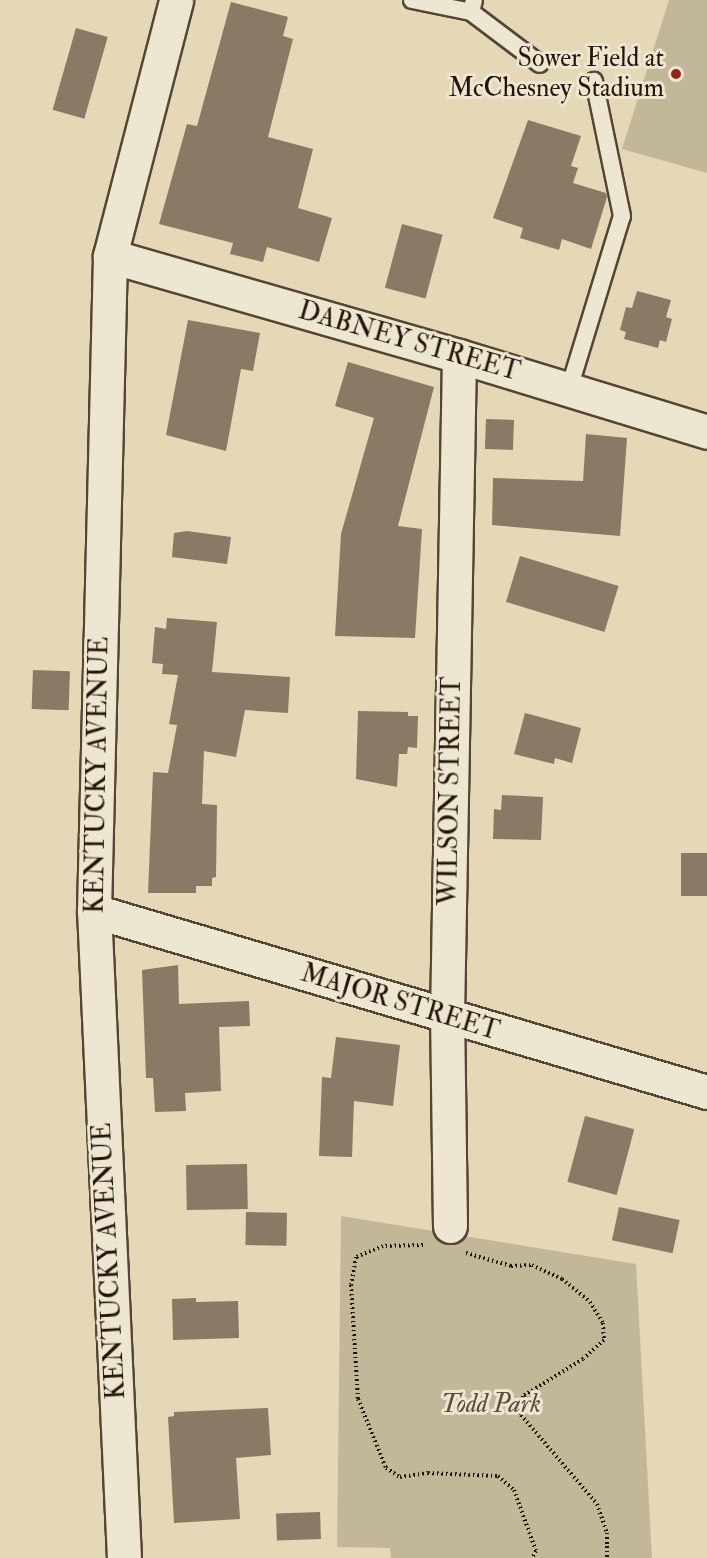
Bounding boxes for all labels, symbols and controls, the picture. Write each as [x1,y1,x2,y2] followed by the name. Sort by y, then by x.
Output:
[448,43,664,104] place label: Sower Field at McChesney Stadium
[669,67,683,81] marker: Sower Field at McChesney Stadium
[295,295,523,389] street label: DABNEY STREET
[80,636,116,914] street label: KENTUCKY AVENUE
[433,676,469,906] street label: WILSON STREET
[297,958,503,1048] street label: MAJOR STREET
[87,1122,133,1400] street label: KENTUCKY AVENUE
[441,1389,541,1421] park label: Todd Park

